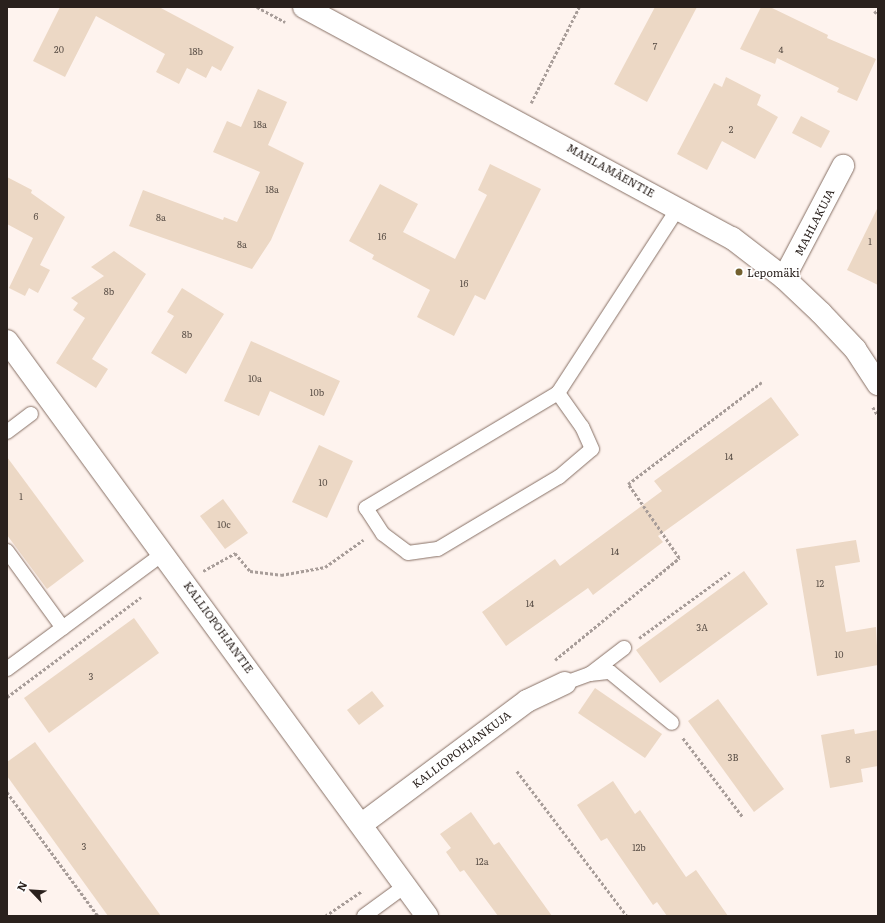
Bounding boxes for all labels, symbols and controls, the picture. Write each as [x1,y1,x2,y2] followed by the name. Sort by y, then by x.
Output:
[653,41,657,51] house number: 7
[54,44,64,54] house number: 20
[779,44,783,54] house number: 4
[189,46,203,56] house number: 18b
[253,119,267,129] house number: 18a
[729,124,733,134] house number: 2
[565,140,657,200] street label: MAHLAMÄENTIE
[265,184,279,194] house number: 18a
[792,186,836,258] street label: MAHLAKUJA
[34,211,38,221] house number: 6
[156,212,166,222] house number: 8a
[378,231,386,241] house number: 16
[868,236,872,246] house number: 1
[237,239,247,249] house number: 8a
[747,265,800,279] place label: Lepomäki
[734,267,744,277] marker: Lepomäki
[460,278,468,288] house number: 16
[104,286,114,296] house number: 8b
[182,329,192,339] house number: 8b
[248,373,262,383] house number: 10a
[310,387,324,397] house number: 10b
[725,451,733,461] house number: 14
[319,477,327,487] house number: 10
[19,491,23,501] house number: 1
[217,519,231,529] house number: 10c
[611,546,619,556] house number: 14
[816,578,824,588] house number: 12
[181,579,257,675] street label: KALLIOPOHJANTIE
[526,598,534,608] house number: 14
[696,622,708,632] house number: 3A
[835,649,843,659] house number: 10
[89,671,93,681] house number: 3
[409,708,513,790] street label: KALLIOPOHJANKUJA
[728,752,738,762] house number: 3B
[846,754,850,764] house number: 8
[82,841,86,851] house number: 3
[632,842,646,852] house number: 12b
[475,856,489,866] house number: 12a
[12,871,52,911] north arrow
[12,878,30,894] text: N

